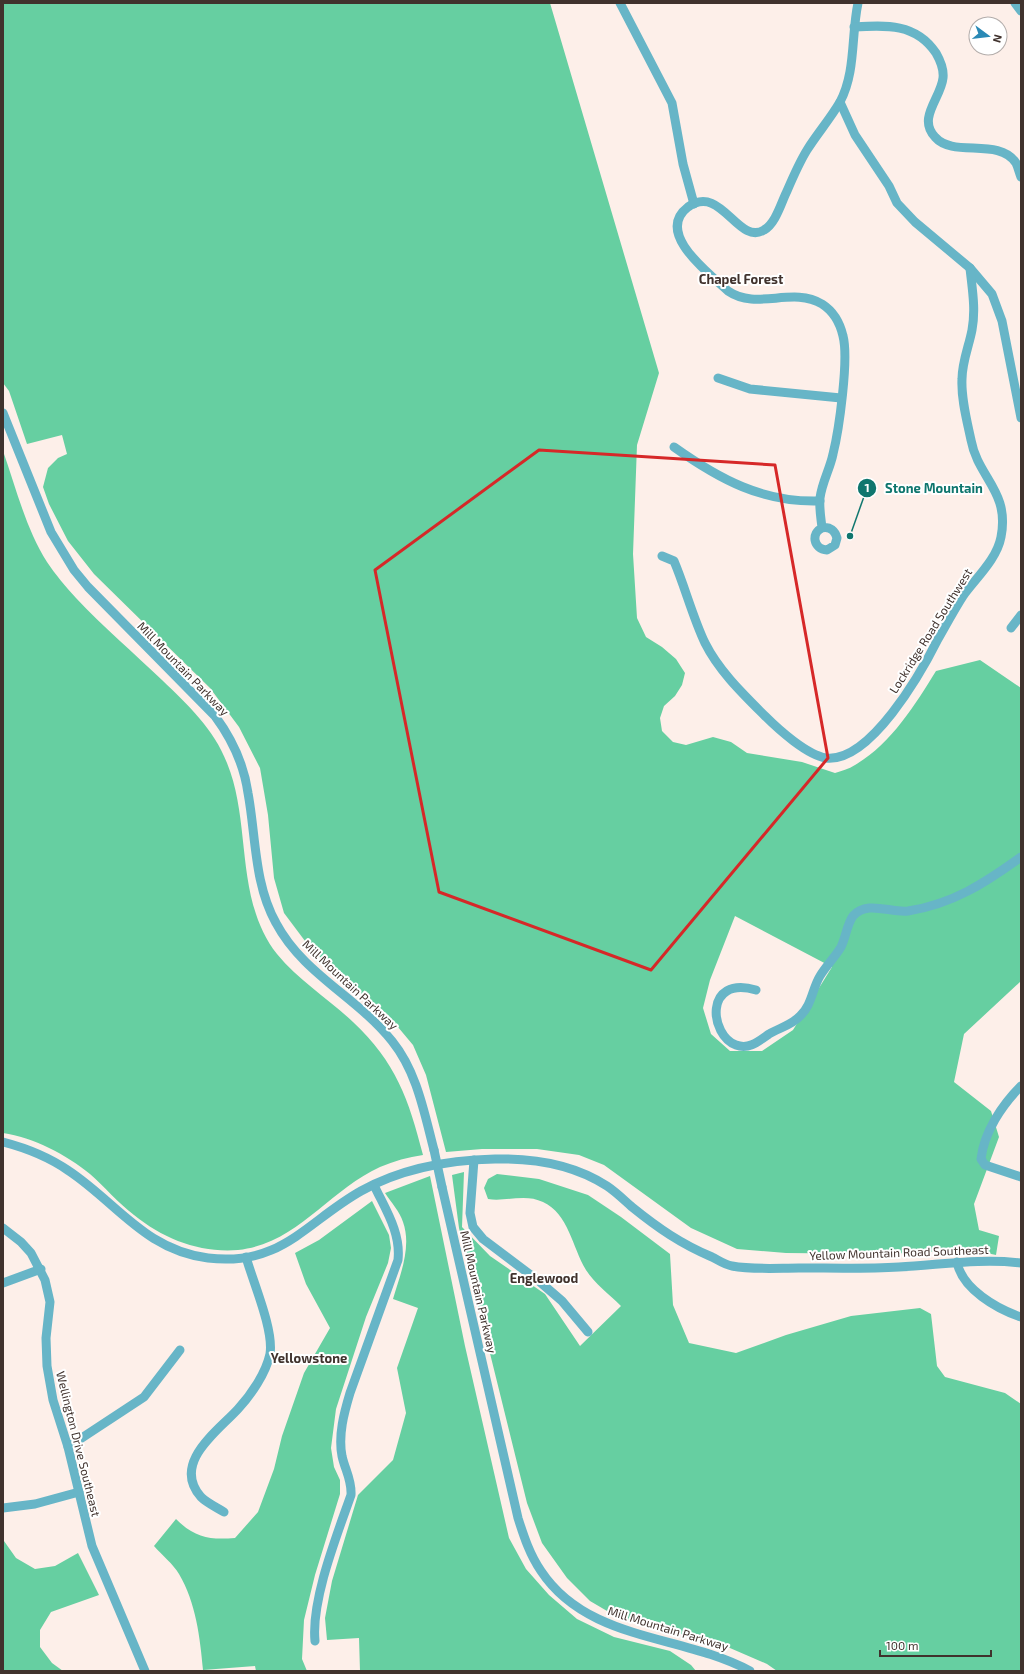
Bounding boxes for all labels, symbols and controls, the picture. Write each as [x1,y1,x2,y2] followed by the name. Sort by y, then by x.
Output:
[968,16,1008,56] north arrow
[991,33,1005,44] text: N
[699,271,784,287] district label: Chapel Forest
[857,476,991,501] callout: Stone Mountain
[864,480,870,494] text: 1
[885,480,983,496] text: Stone Mountain
[886,565,975,695] street label: Lockridge Road Southwest
[135,618,233,719] street label: Mill Mountain Parkway
[300,936,402,1033] street label: Mill Mountain Parkway
[458,1229,500,1355] street label: Mill Mountain Parkway
[809,1242,989,1262] street label: Yellow Mountain Road Southeast
[510,1270,578,1286] district label: Englewood
[271,1350,347,1366] district label: Yellowstone
[54,1370,104,1518] street label: Wellington Drive Southeast
[606,1603,731,1653] street label: Mill Mountain Parkway
[880,1632,991,1658] scale bar
[886,1638,918,1652] text: 100 m

